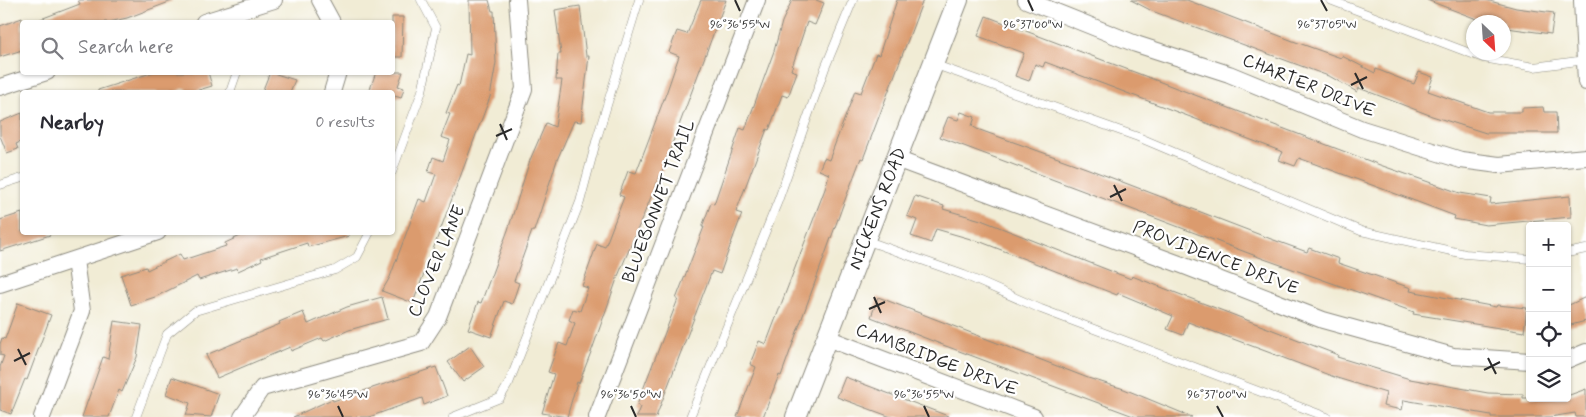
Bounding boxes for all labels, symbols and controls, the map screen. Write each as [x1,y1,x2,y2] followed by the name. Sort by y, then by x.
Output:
[1466,15,1511,60] north arrow
[710,17,770,33] text: 96°36'55"W
[1003,17,1063,33] text: 96°37'00"W
[1298,17,1357,33] text: 96°37'05"W
[20,20,395,75] search box
[38,34,66,62] icon: search
[78,35,174,60] text: Search here
[1239,48,1379,124] street label: CHARTER DRIVE
[40,109,104,137] text: Nearby
[315,112,375,133] text: 0 results
[617,116,701,287] street label: BLUEBONNET TRAIL
[843,144,913,273] street label: NICKENS ROAD
[403,202,471,321] street label: CLOVER LANE
[1129,215,1302,301] street label: PROVIDENCE DRIVE
[1526,222,1571,402] map controls
[1526,222,1571,267] button: +
[1526,267,1571,312] button: −
[1526,312,1571,357] button: locate
[852,318,1021,402] street label: CAMBRIDGE DRIVE
[1526,357,1571,402] button: layers
[308,387,368,403] text: 96°36'45"W
[601,387,661,403] text: 96°36'50"W
[894,387,954,403] text: 96°36'55"W
[1187,387,1247,403] text: 96°37'00"W

